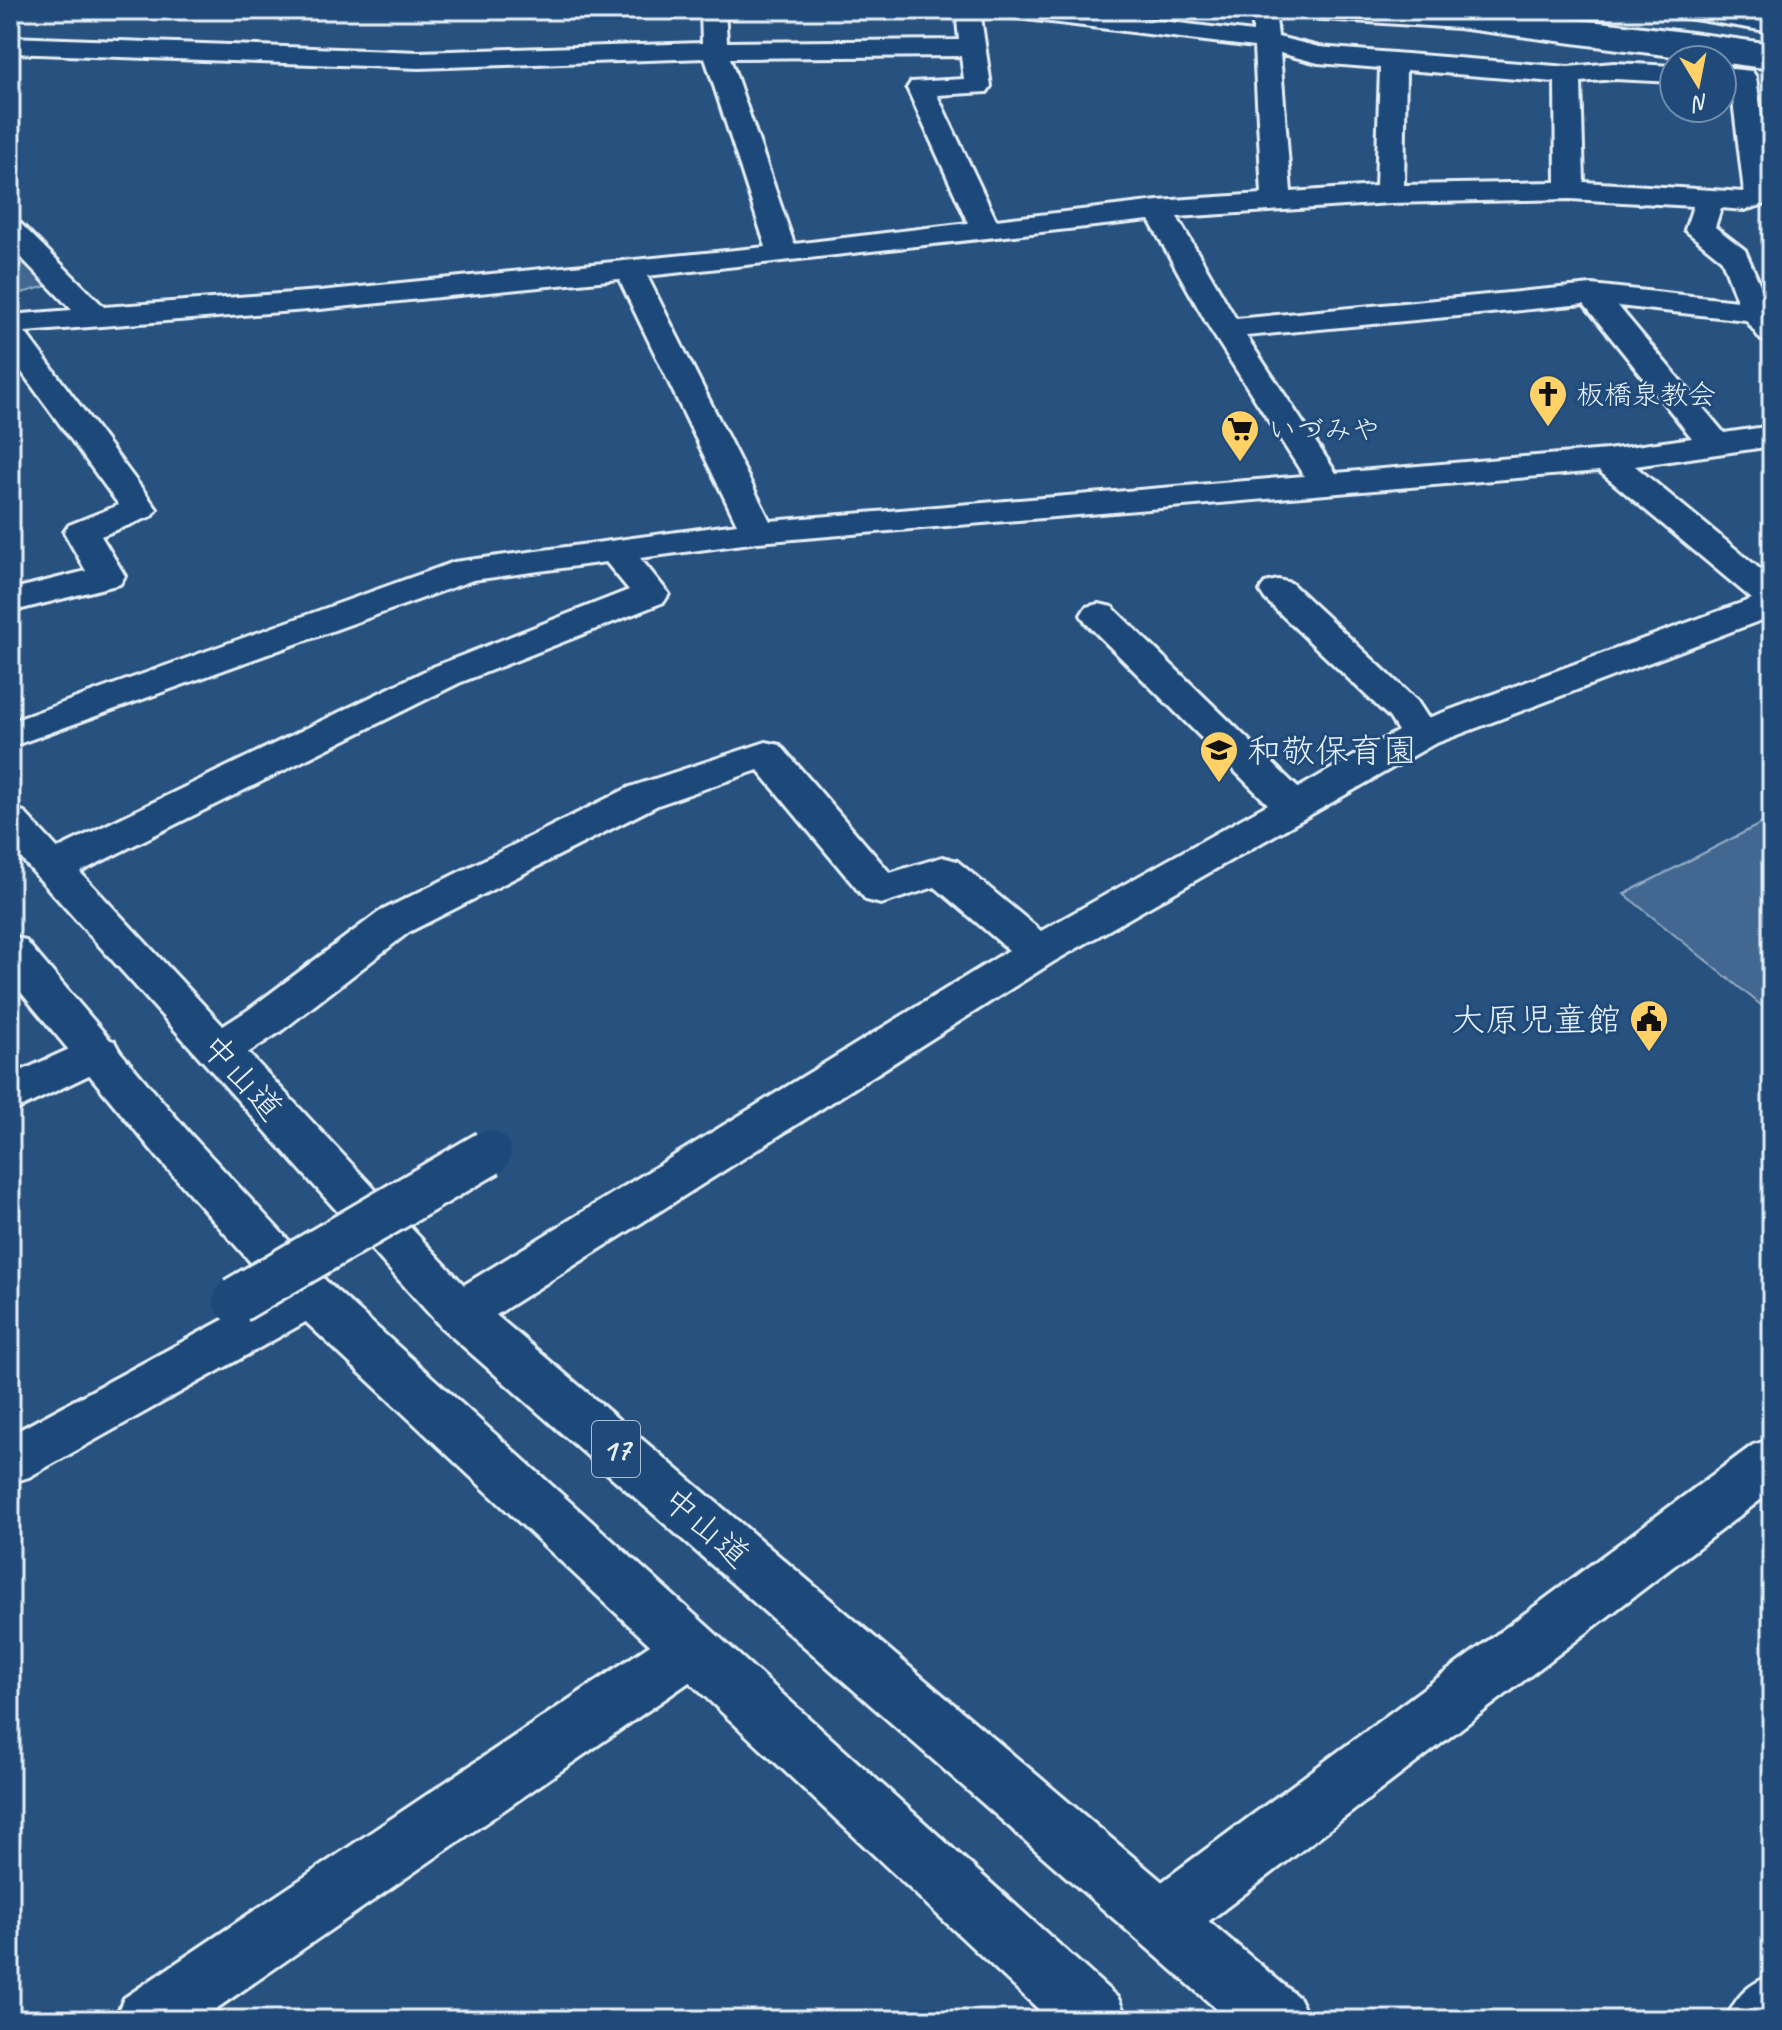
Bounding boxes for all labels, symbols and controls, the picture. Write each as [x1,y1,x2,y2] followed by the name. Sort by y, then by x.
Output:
[1658,44,1738,124] north arrow
[1689,88,1710,118] text: N
[1527,373,1569,428] church icon: 板橋泉教会
[1576,377,1716,412] place label: 板橋泉教会
[1219,408,1261,463] supermarket icon: いづみや
[1268,412,1380,447] place label: いづみや
[1198,729,1240,784] school or university icon: 和敬保育園
[1247,729,1417,772] place label: 和敬保育園
[1451,998,1621,1041] place label: 大原児童館
[1628,998,1670,1053] public building icon: 大原児童館
[193,1025,293,1130] street label: 中山道
[592,1421,640,1477] road number: 17
[654,1478,759,1577] street label: 中山道

